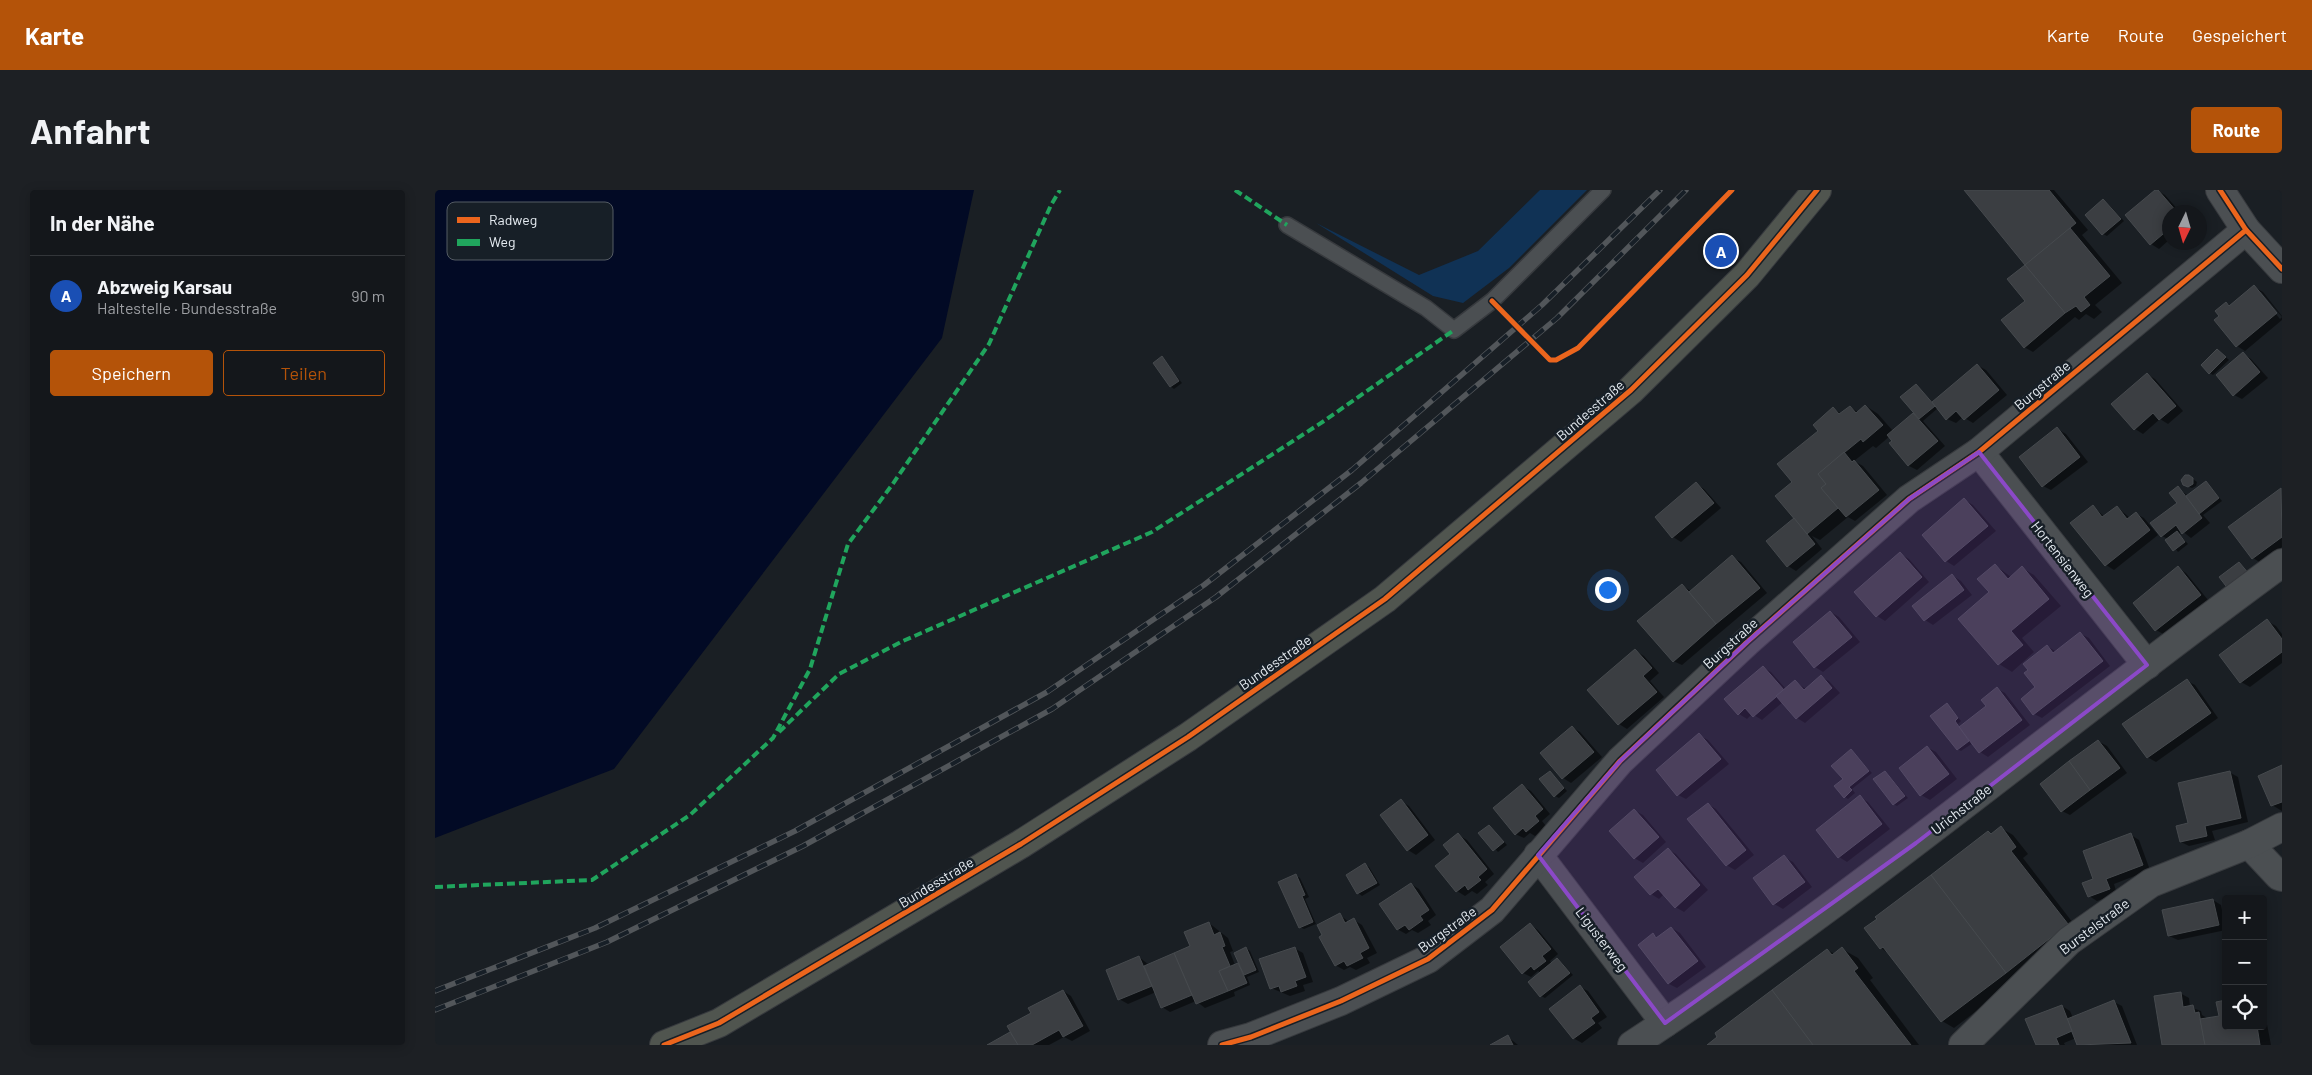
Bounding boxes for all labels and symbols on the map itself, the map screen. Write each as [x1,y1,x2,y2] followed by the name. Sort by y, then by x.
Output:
[447,202,613,260] legend
[2162,205,2207,250] north arrow
[489,211,537,228] text: Radweg
[1705,232,1737,270] pin: A
[489,233,516,250] text: Weg
[2011,357,2073,413] street label: Burgstraße
[1553,376,1627,444] street label: Bundesstraße
[2028,518,2098,600] street label: Hortensienweg
[1595,577,1621,603] your location
[1699,614,1761,672] street label: Burgstraße
[1236,631,1314,693] street label: Bundesstraße
[1927,780,1995,838] street label: Urichstraße
[895,853,977,911] street label: Bundesstraße
[2056,894,2132,958] street label: Burstelstraße
[1415,902,1479,956] street label: Burgstraße
[1572,904,1632,974] street label: Ligusterweg

